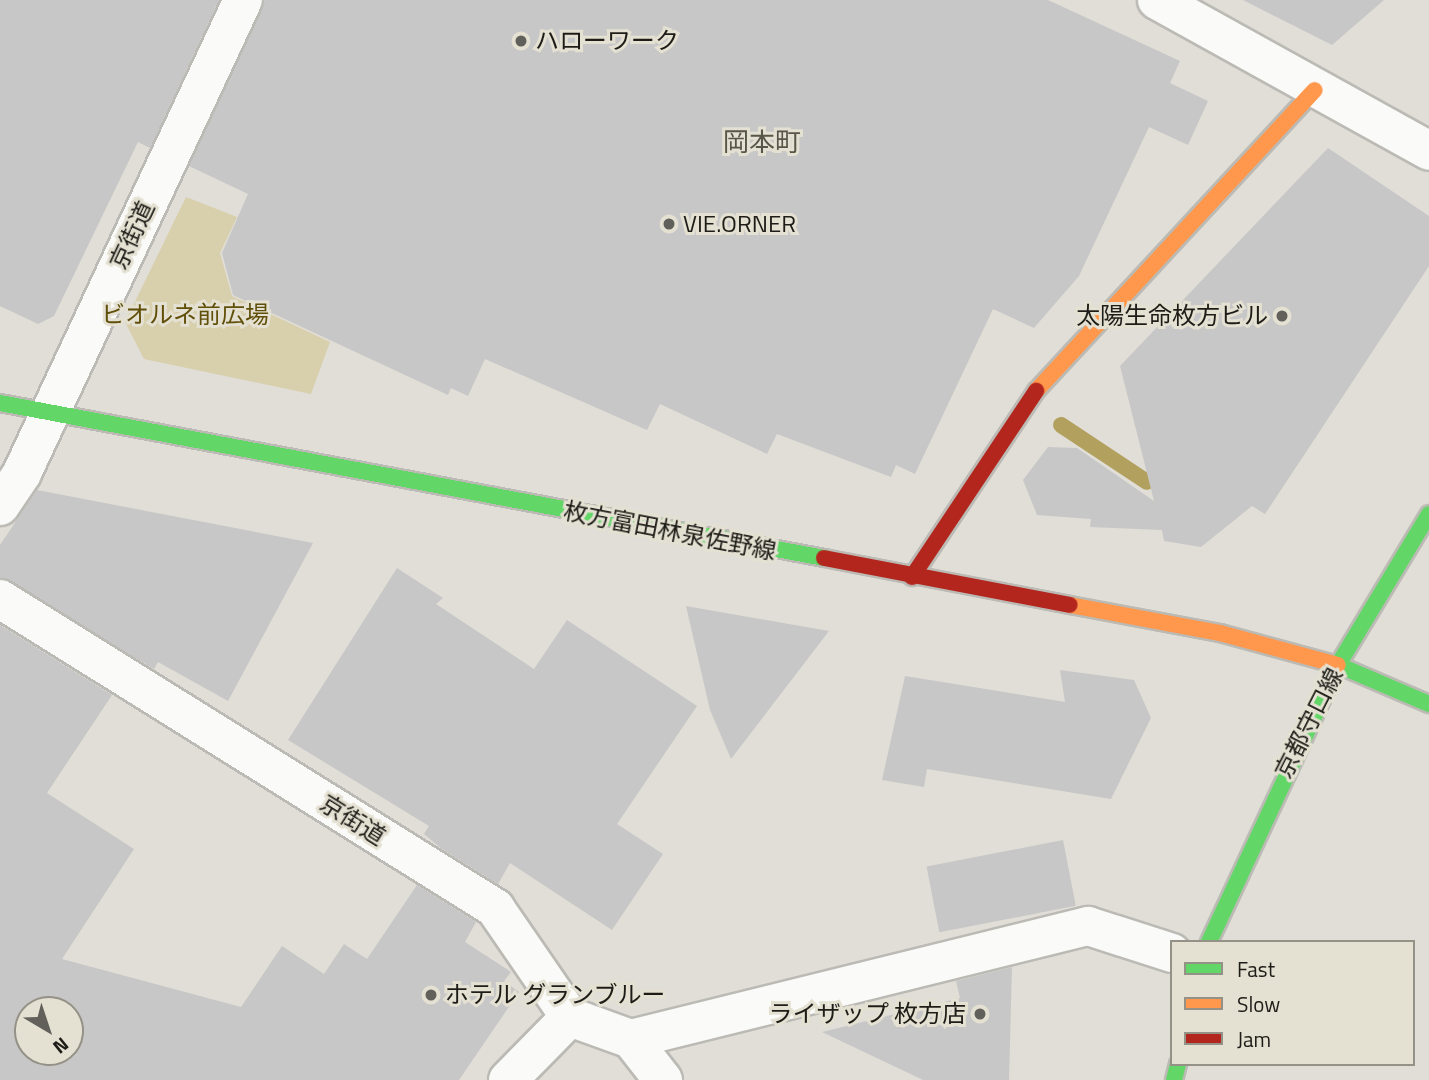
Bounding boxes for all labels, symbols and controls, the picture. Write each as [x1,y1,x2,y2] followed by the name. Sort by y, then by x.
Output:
[535,27,679,55] place label: ハローワーク
[513,33,529,49] marker: ハローワーク
[723,126,801,158] district label: 岡本町
[104,196,160,274] street label: 京街道
[683,210,796,238] place label: VIE.ORNER
[661,216,677,232] marker: VIE.ORNER
[101,301,269,329] park label: ビオルネ前広場
[1076,302,1268,330] place label: 太陽生命枚方ビル
[1274,308,1290,324] marker: 太陽生命枚方ビル
[561,496,779,566] street label: 枚方富田林泉佐野線
[1269,663,1349,783] street label: 京都守口線
[315,789,391,851] street label: 京街道
[1170,940,1415,1066] legend
[1237,953,1275,985] text: Fast
[445,981,666,1009] place label: ホテル グランブルー
[423,987,439,1003] marker: ホテル グランブルー
[1237,988,1280,1020] text: Slow
[14,996,84,1066] north arrow
[769,1000,966,1028] place label: ライザップ 枚方店
[972,1006,988,1022] marker: ライザップ 枚方店
[1237,1023,1271,1055] text: Jam
[47,1031,76,1062] text: N

